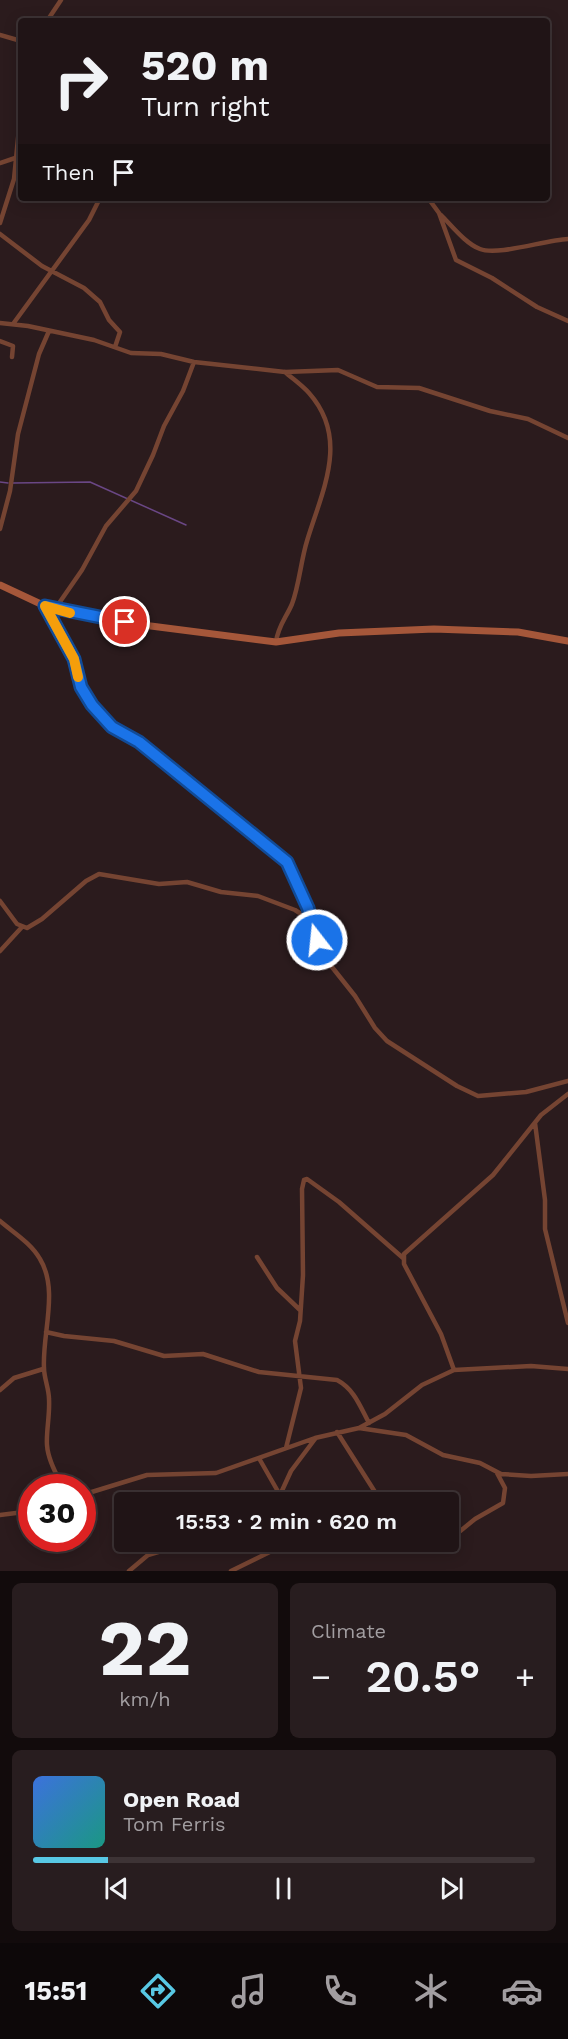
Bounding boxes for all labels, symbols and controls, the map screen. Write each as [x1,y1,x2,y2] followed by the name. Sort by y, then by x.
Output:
[141,41,269,90] text: 520 m
[42,42,120,120] icon: right
[141,91,270,123] text: Turn right
[107,156,140,189] icon: arrive
[42,160,95,185] text: Then
[99,596,150,647] pin
[108,605,141,638] icon: arrive
[285,908,349,972] position arrow
[18,1474,96,1552] speed limit sign: 30
[176,1509,397,1534] text: 15:53 · 2 min · 620 m
[99,1602,191,1694] text: 22
[311,1619,386,1643] text: Climate
[365,1650,481,1703] text: 20.5°
[311,1657,331,1696] text: −
[515,1657,535,1696] text: +
[119,1687,171,1711] text: km/h
[123,1787,240,1812] text: Open Road
[123,1812,226,1836] text: Tom Ferris
[100,1872,133,1905] icon: previous
[267,1872,300,1905] icon: pause
[435,1872,468,1905] icon: next
[137,1970,179,2012] icon: directions
[228,1970,270,2012] icon: music
[319,1970,361,2012] icon: phone
[410,1970,452,2012] icon: climate
[501,1970,543,2012] icon: car
[25,1975,88,2007] text: 15:51

